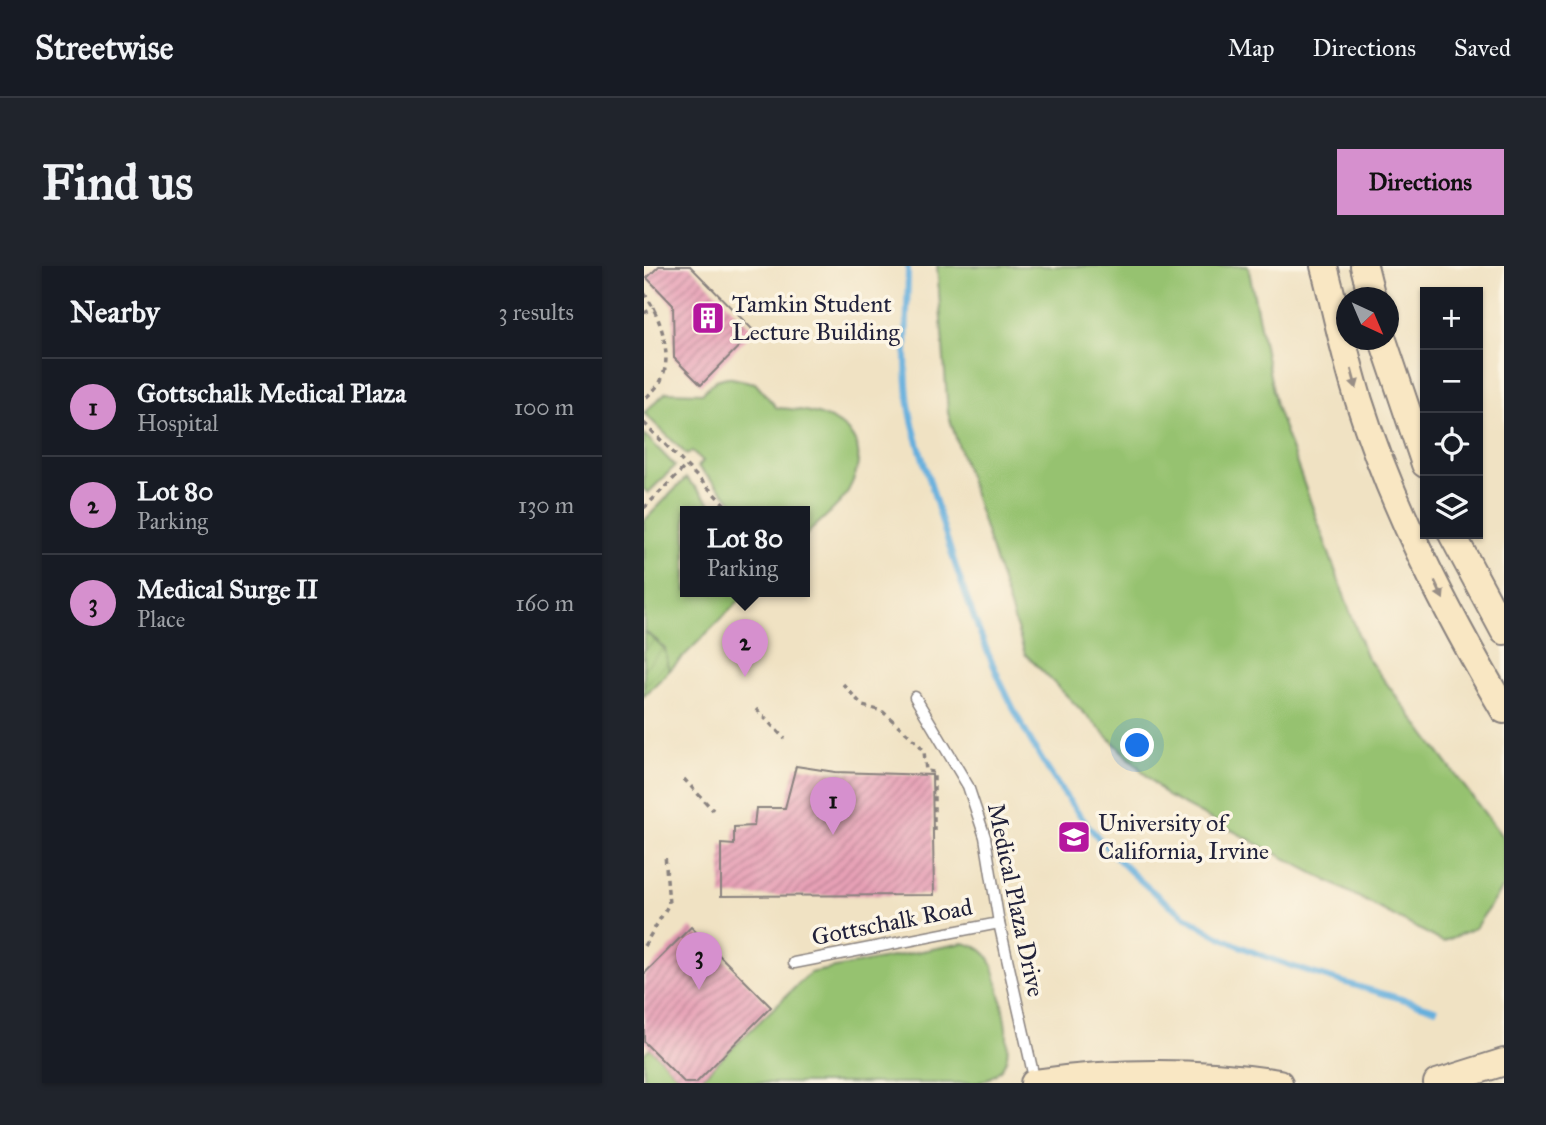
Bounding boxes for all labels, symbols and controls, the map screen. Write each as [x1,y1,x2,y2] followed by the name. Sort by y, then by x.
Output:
[35,28,173,68] text: Streetwise
[1228,33,1275,63] text: Map
[1313,33,1416,63] text: Directions
[1454,33,1511,63] text: Saved
[1337,149,1504,215] button: Directions
[42,153,193,212] text: Find us
[1336,287,1399,350] north arrow
[1420,287,1483,539] map controls
[1420,287,1483,350] button: +
[732,289,900,347] place label: Tamkin Student Lecture Building
[70,294,160,330] text: Nearby
[498,298,574,326] text: 3 results
[689,299,727,337] building icon: Tamkin Student Lecture Building
[1420,350,1483,413] button: −
[1349,369,1360,391] one-way arrow
[137,377,406,409] text: Gottschalk Medical Plaza
[88,393,98,421] text: 1
[514,393,574,421] text: 100 m
[137,409,219,437] text: Hospital
[1420,413,1483,476] button: locate
[137,475,213,507] text: Lot 80
[1420,476,1483,539] button: layers
[87,491,99,519] text: 2
[518,491,574,519] text: 130 m
[680,506,810,597] popup
[137,507,208,535] text: Parking
[707,522,783,554] text: Lot 80
[707,554,778,582] text: Parking
[137,573,318,605] text: Medical Surge II
[1433,580,1445,600] one-way arrow
[88,589,98,617] text: 3
[516,589,574,617] text: 160 m
[137,605,185,633] text: Place
[722,619,768,677] pin: 2
[1120,728,1154,762] your location
[810,777,856,835] pin: 1
[981,800,1051,1000] street label: Medical Plaza Drive
[1098,808,1269,866] place label: University of California, Irvine
[1055,818,1093,856] school or university icon: University of California, Irvine
[809,892,975,952] street label: Gottschalk Road
[676,932,722,990] pin: 3

